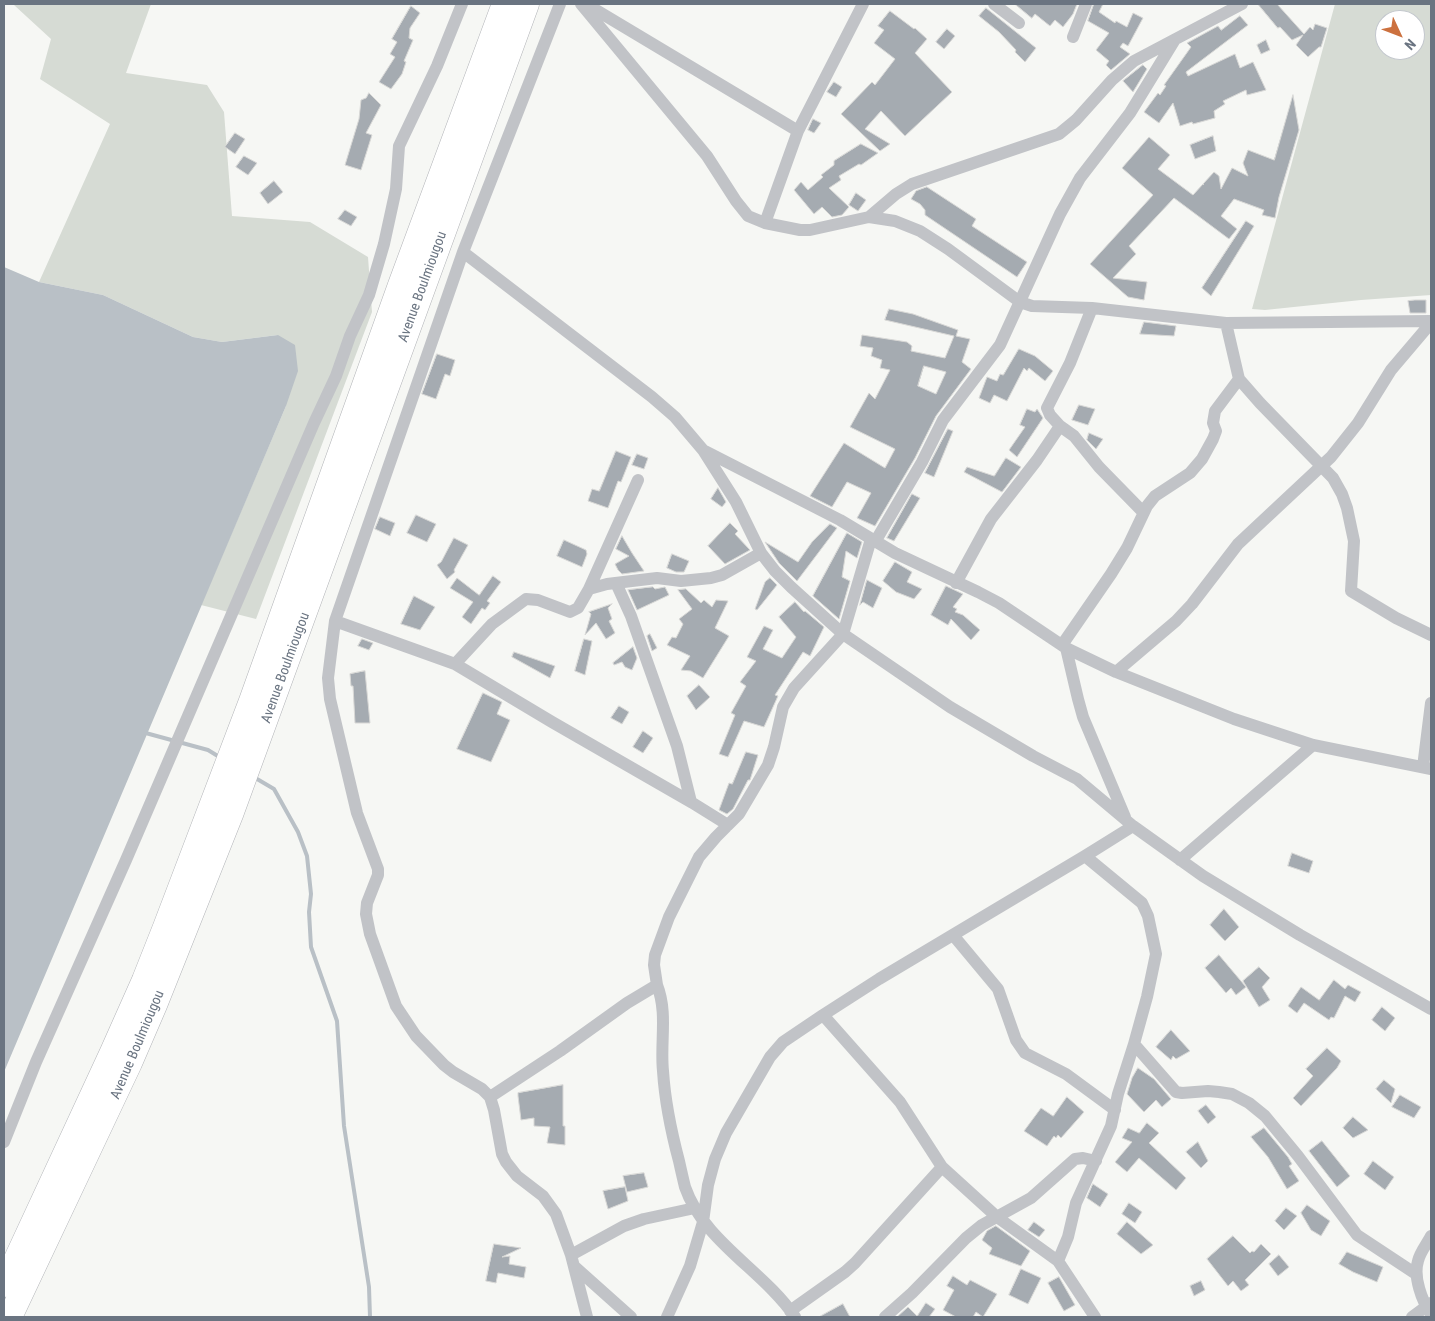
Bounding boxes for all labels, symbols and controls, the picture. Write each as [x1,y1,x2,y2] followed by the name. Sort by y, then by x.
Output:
[1375,10,1425,60] north arrow
[1401,36,1419,53] text: N
[395,229,451,345] street label: Avenue Boulmiougou
[258,610,314,726] street label: Avenue Boulmiougou
[108,988,168,1102] street label: Avenue Boulmiougou

